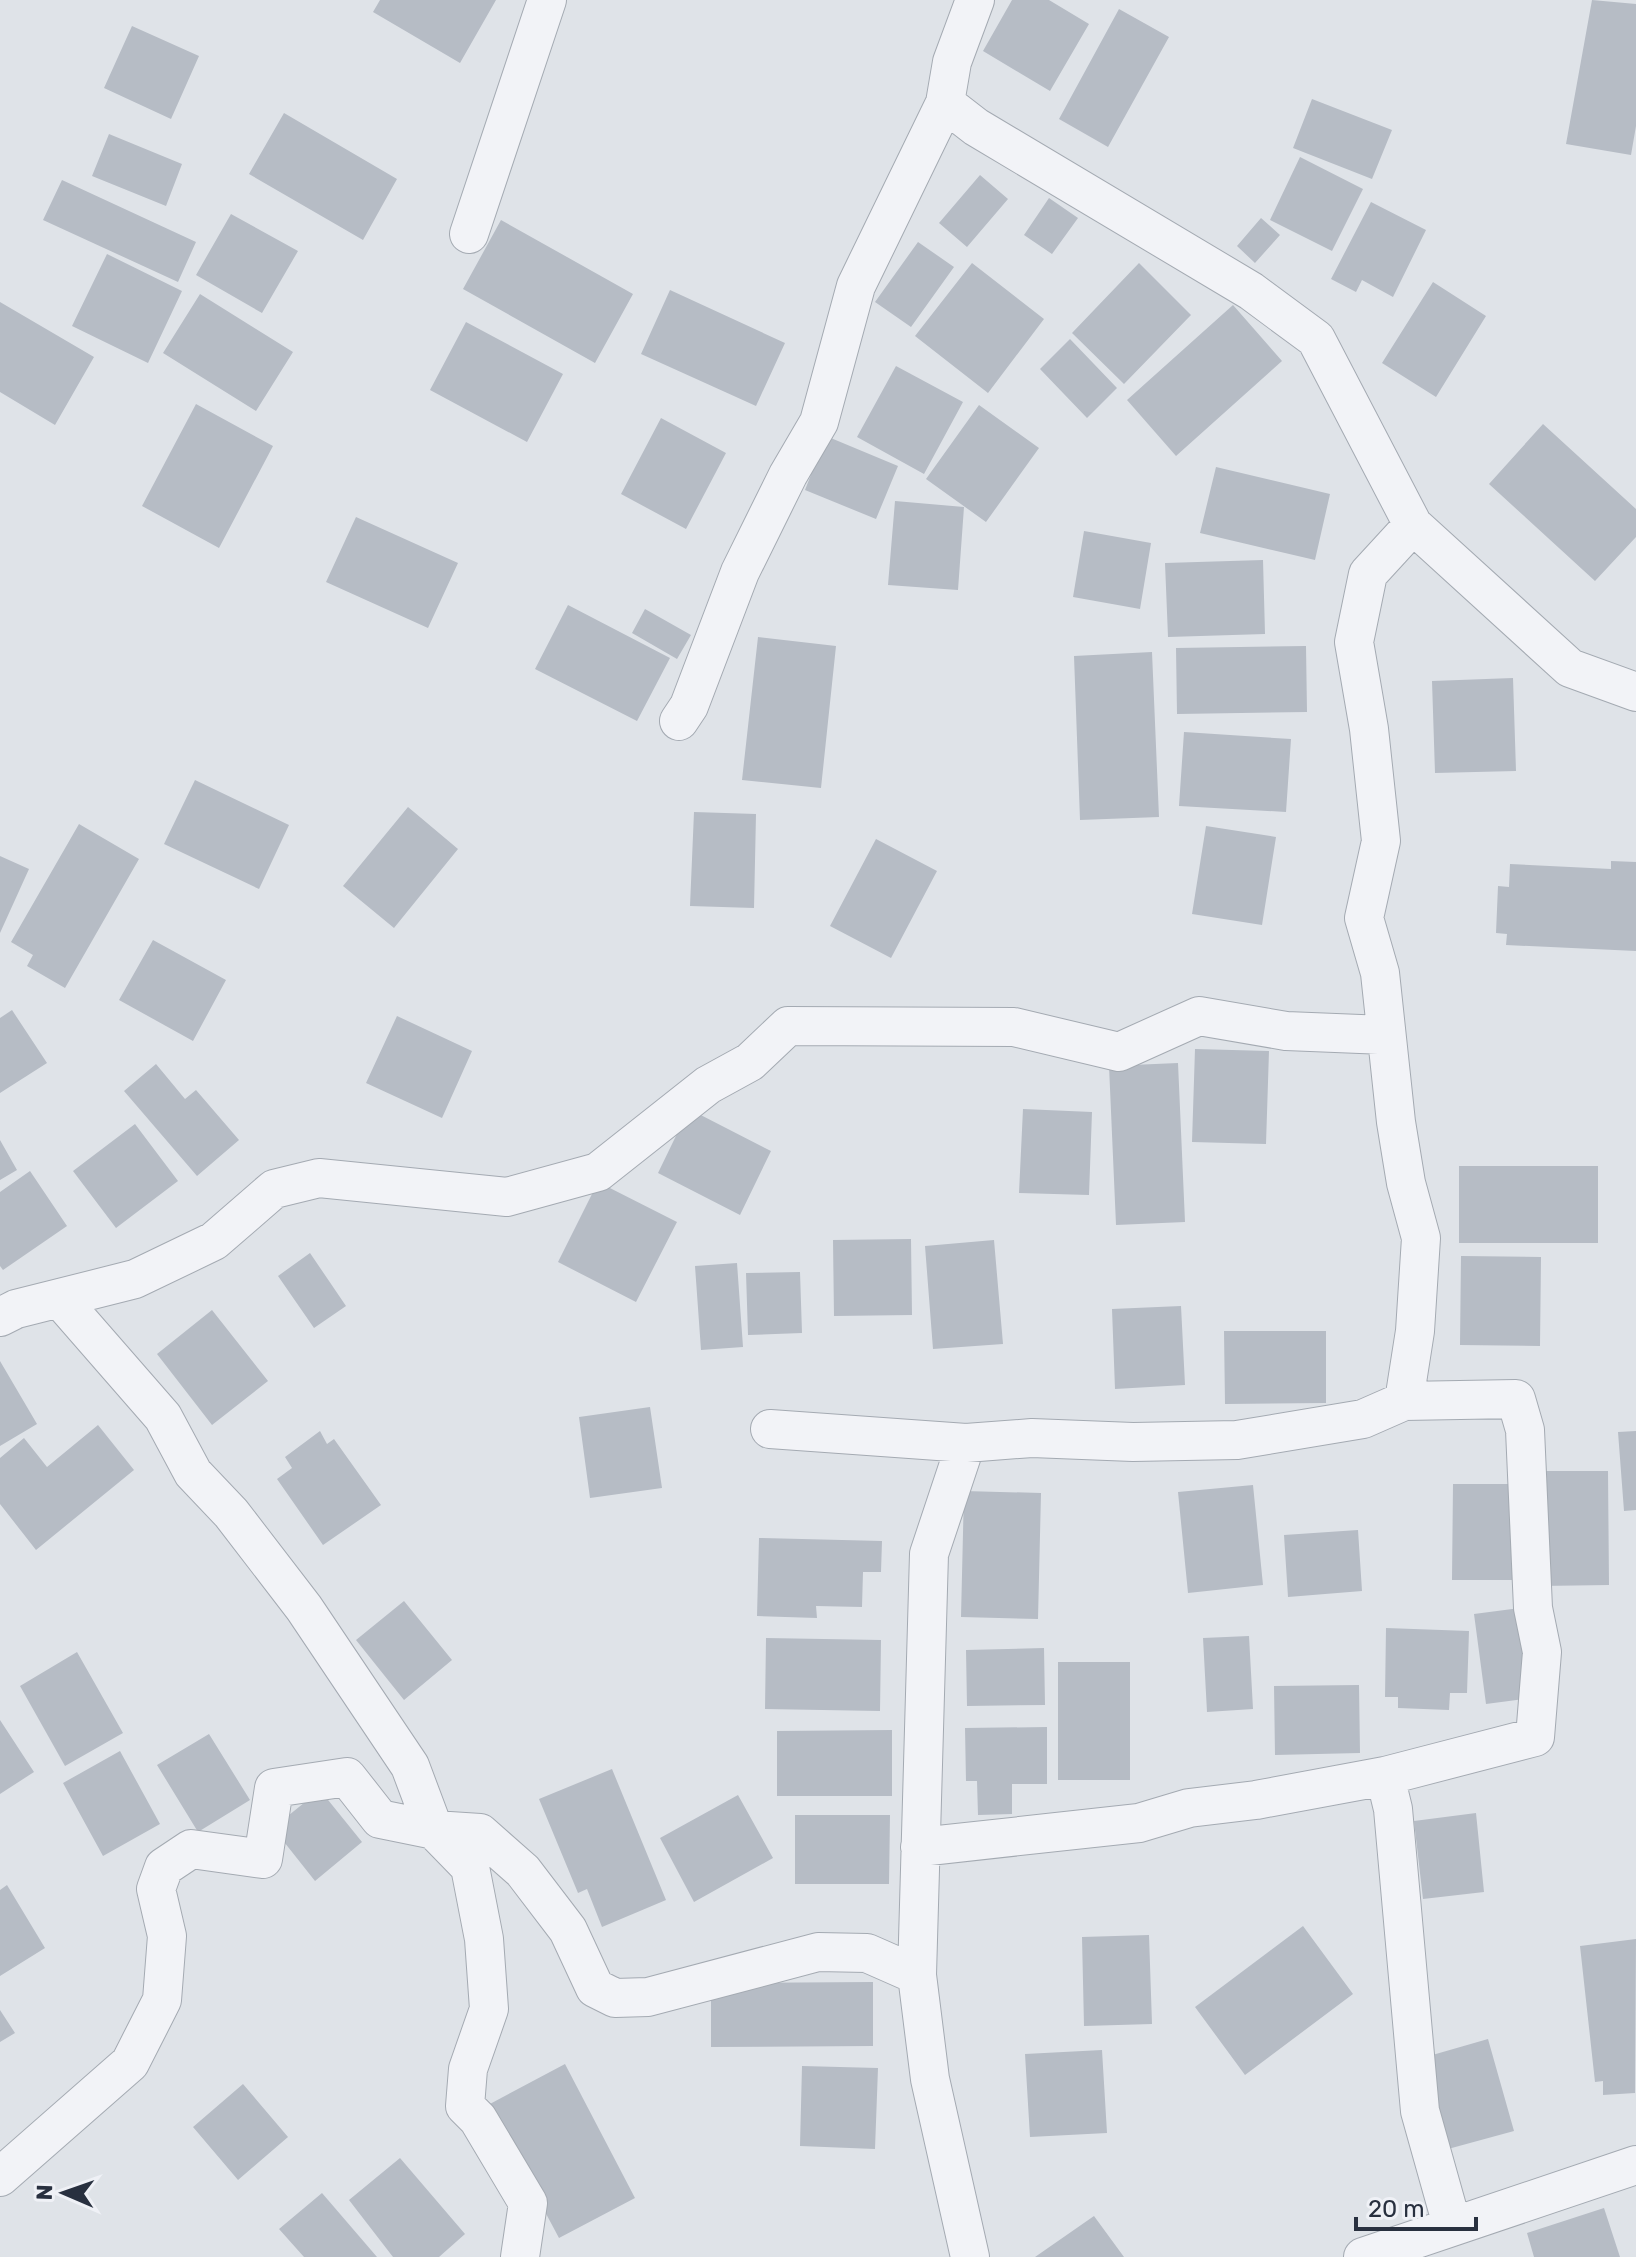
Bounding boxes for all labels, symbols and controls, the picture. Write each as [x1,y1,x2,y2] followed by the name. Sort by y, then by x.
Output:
[24,2153,104,2233] north arrow
[1356,2181,1476,2231] scale bar
[31,2184,58,2201] text: N
[1368,2195,1425,2223] text: 20 m

